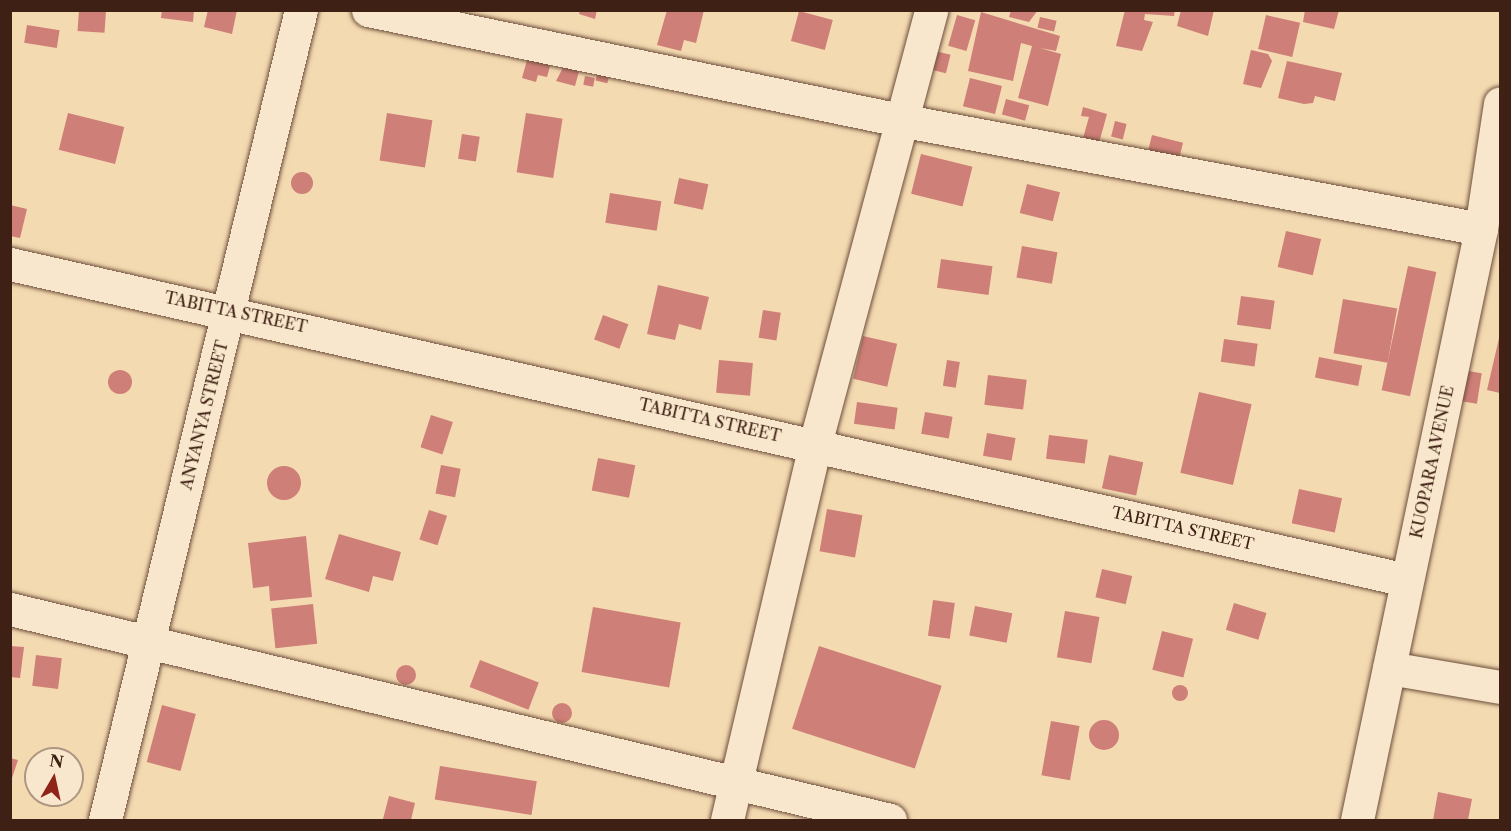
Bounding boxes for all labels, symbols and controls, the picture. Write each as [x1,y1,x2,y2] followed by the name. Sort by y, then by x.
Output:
[163,287,309,337] street label: TABITTA STREET
[176,338,232,492] street label: ANYANYA STREET
[1406,383,1458,541] street label: KUOPARA AVENUE
[637,394,783,446] street label: TABITTA STREET
[1110,502,1256,554] street label: TABITTA STREET
[24,747,84,807] north arrow
[48,750,65,772] text: N

